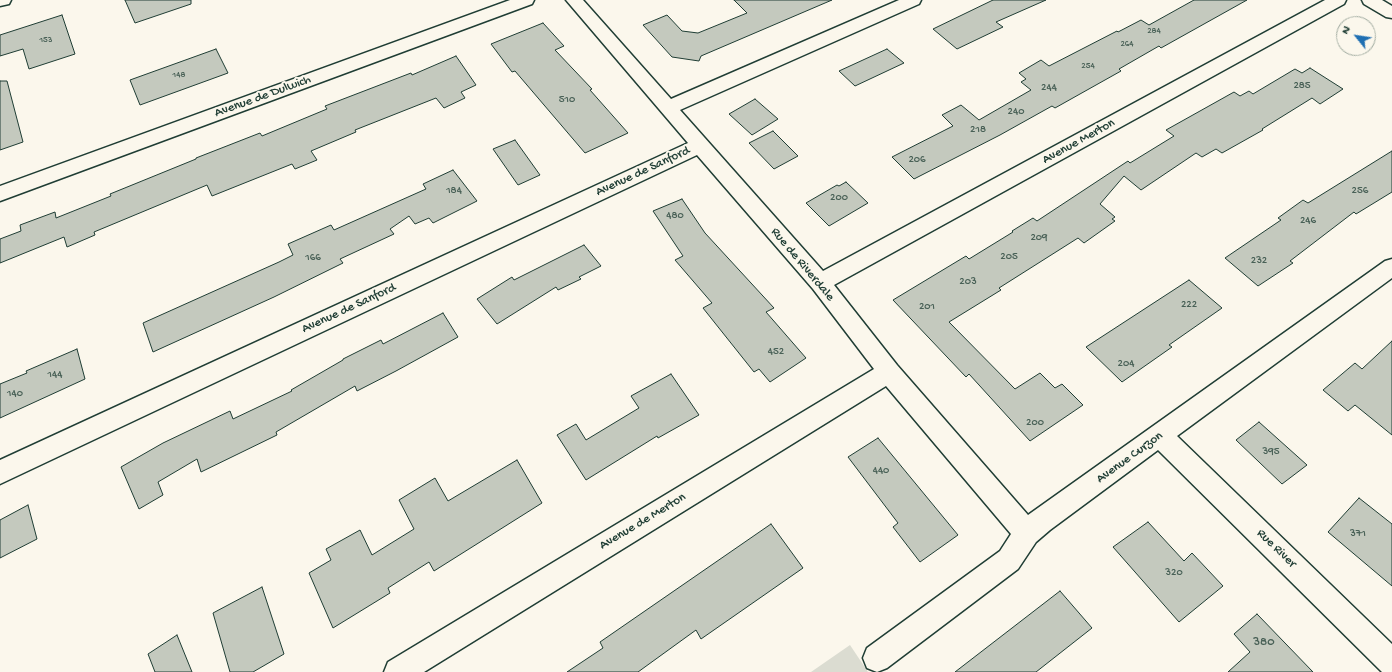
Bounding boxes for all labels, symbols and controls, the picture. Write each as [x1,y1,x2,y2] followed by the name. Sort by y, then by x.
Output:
[1336,16,1376,56] north arrow
[1339,24,1353,37] text: N
[1147,27,1161,37] house number: 284
[39,36,53,46] house number: 153
[1120,40,1134,50] house number: 264
[1081,62,1095,72] house number: 254
[173,71,185,81] house number: 148
[213,72,313,122] street label: Avenue de Dulwich
[1293,79,1311,93] house number: 285
[1041,81,1057,95] house number: 244
[559,93,575,107] house number: 510
[1008,105,1024,119] house number: 240
[1040,116,1118,168] street label: Avenue Merton
[970,123,986,137] house number: 218
[594,143,692,201] street label: Avenue de Sanford
[908,153,926,167] house number: 206
[446,184,462,198] house number: 184
[1352,184,1368,198] house number: 256
[830,191,848,205] house number: 200
[666,209,684,223] house number: 480
[1300,214,1316,228] house number: 246
[767,225,837,305] street label: Rue de Riverdale
[1030,231,1048,245] house number: 209
[1000,250,1018,264] house number: 205
[305,251,321,265] house number: 166
[1251,254,1267,268] house number: 232
[959,275,977,289] house number: 203
[300,280,398,338] street label: Avenue de Sanford
[1181,298,1197,312] house number: 222
[919,300,935,314] house number: 201
[768,345,784,359] house number: 452
[1118,357,1134,371] house number: 204
[48,368,62,382] house number: 144
[7,387,23,401] house number: 140
[1026,416,1044,430] house number: 200
[1094,429,1166,487] street label: Avenue Curzon
[1262,445,1280,459] house number: 395
[873,464,889,478] house number: 440
[597,490,689,554] street label: Avenue de Merton
[1253,526,1299,572] street label: Rue River
[1350,527,1366,541] house number: 371
[1165,566,1183,580] house number: 320
[1253,635,1275,651] house number: 380

